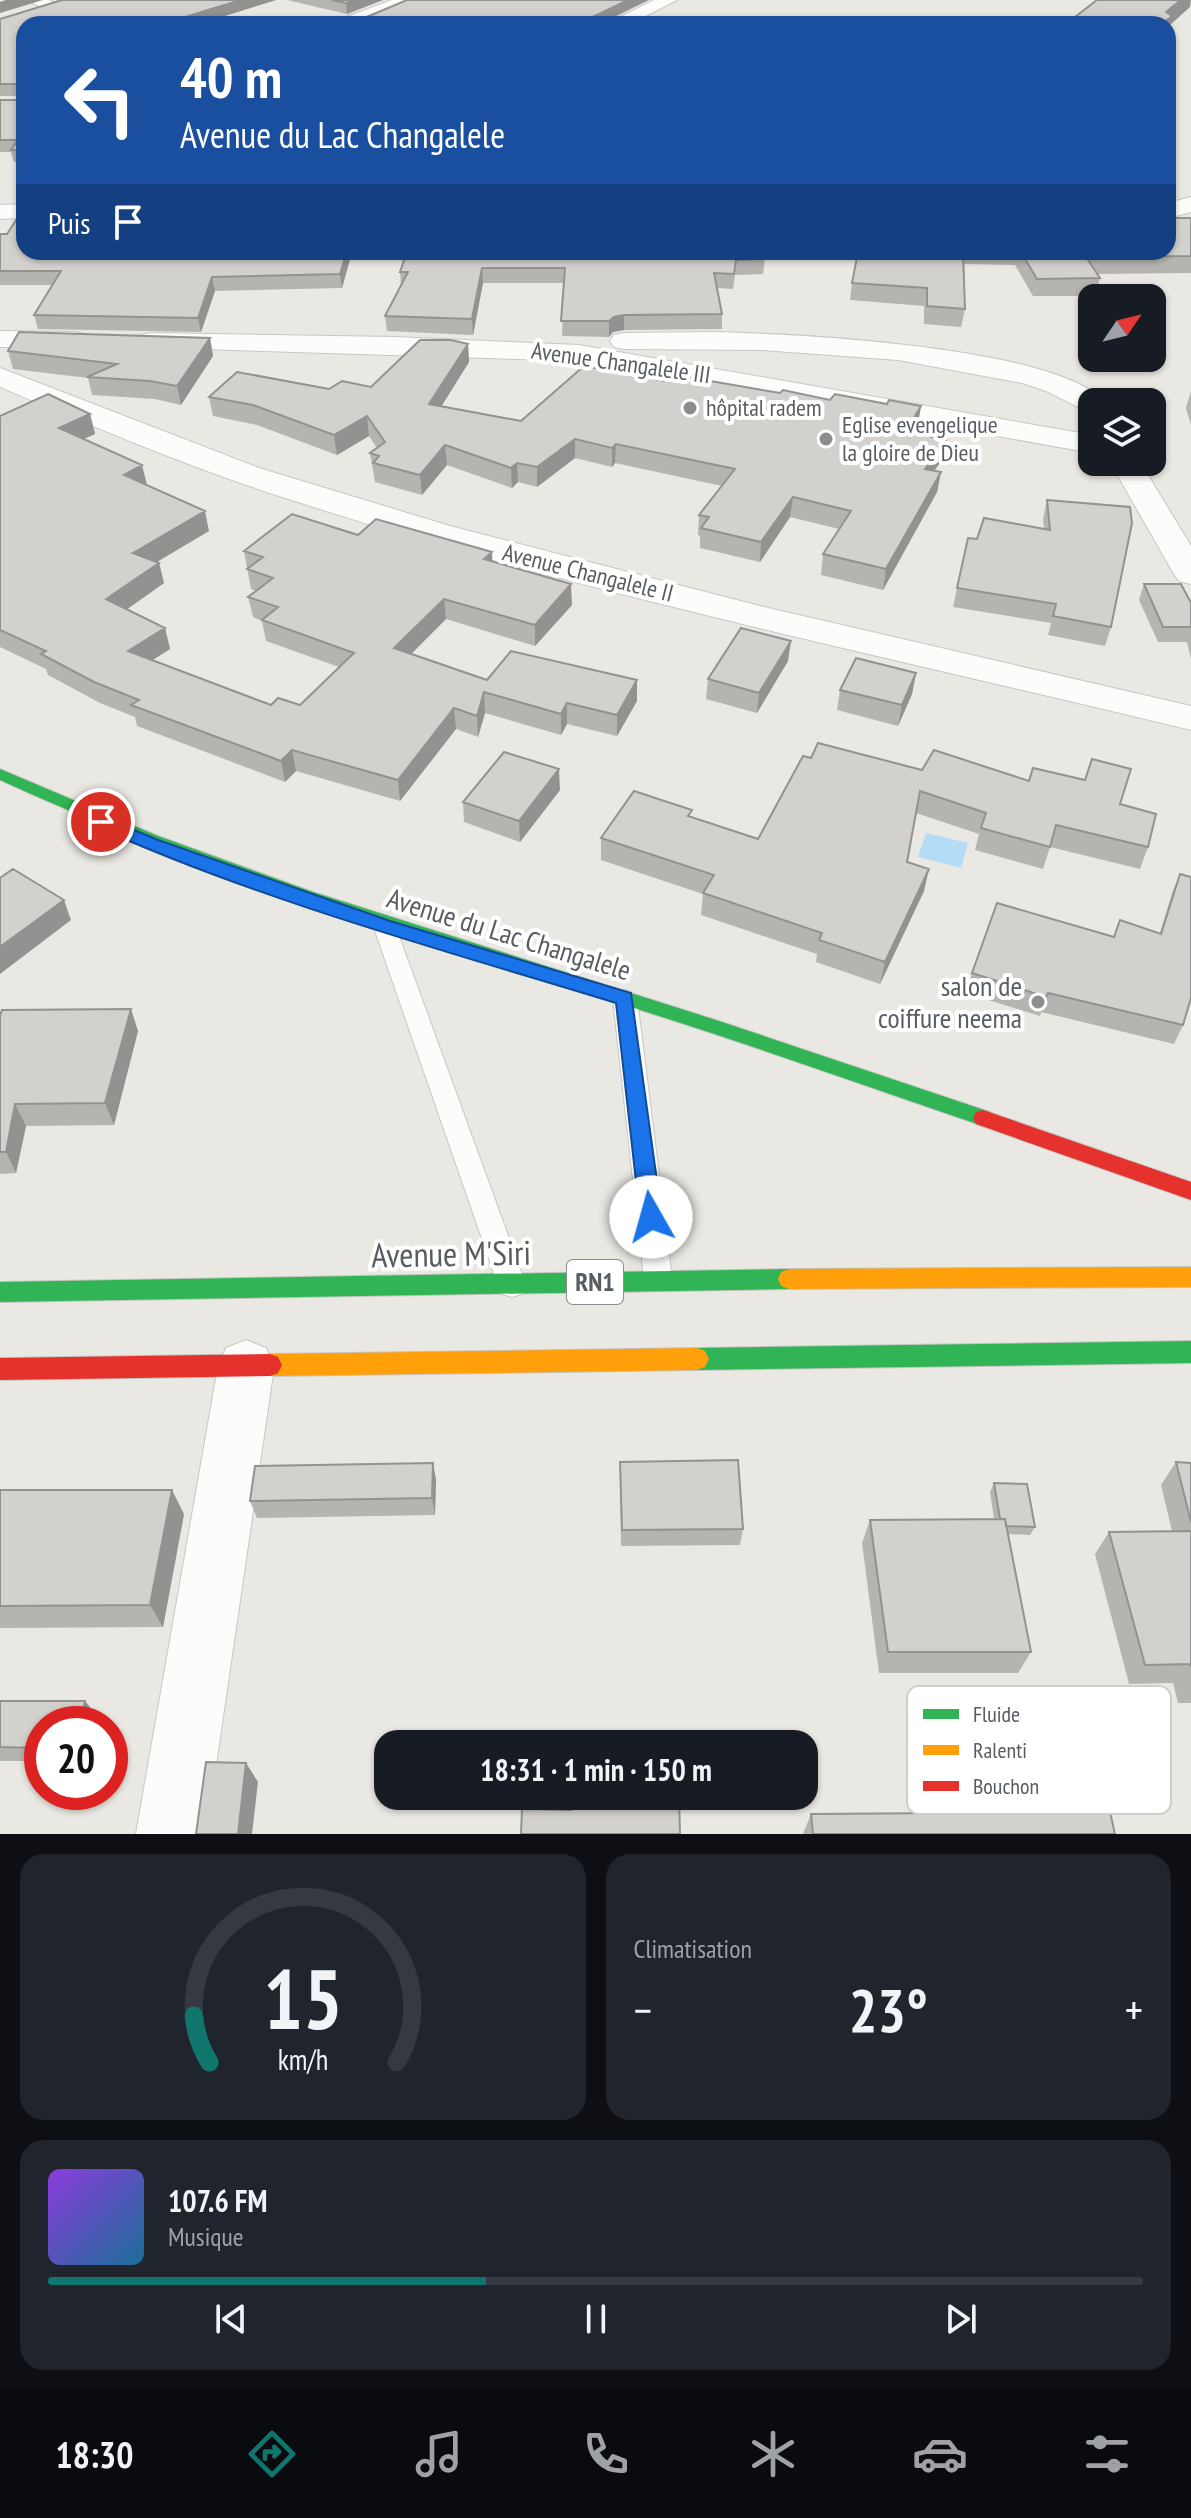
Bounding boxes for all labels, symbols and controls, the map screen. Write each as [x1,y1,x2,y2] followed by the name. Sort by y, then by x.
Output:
[180,41,282,113] text: 40 m
[48,48,152,152] icon: left
[180,111,505,158] text: Avenue du Lac Changalele
[106,200,150,244] icon: arrive
[48,203,90,242] text: Puis
[1078,284,1166,372] north arrow
[1078,284,1166,476] map controls
[530,335,713,390] street label: Avenue Changalele III
[1078,388,1166,476] button: layers
[706,392,822,423] place label: hôpital radem
[681,399,699,417] marker: hôpital radem
[842,409,998,468] place label: Eglise evengelique la gloire de Dieu
[817,430,835,448] marker: Eglise evengelique la gloire de Dieu
[500,536,677,609] street label: Avenue Changalele II
[67,788,135,856] pin
[79,800,123,844] icon: arrive
[383,879,635,988] street label: Avenue du Lac Changalele
[878,967,1022,1036] place label: salon de coiffure neema
[1029,993,1047,1011] marker: salon de coiffure neema
[609,1175,693,1259] position arrow
[371,1230,531,1276] street label: Avenue M'Siri
[567,1260,623,1304] road number: RN1
[907,1686,1171,1814] legend
[973,1700,1020,1728] text: Fluide
[24,1706,128,1810] speed limit sign: 20
[973,1736,1027,1764] text: Ralenti
[480,1750,712,1789] text: 18:31 · 1 min · 150 m
[973,1772,1039,1800] text: Bouchon
[634,1932,752,1965] text: Climatisation
[263,1944,343,2052] text: 15
[849,1971,928,2049] text: 23°
[634,1981,652,2038] text: −
[1125,1981,1143,2038] text: +
[277,2041,328,2078] text: km/h
[168,2181,267,2220] text: 107.6 FM
[168,2220,244,2253] text: Musique
[209,2297,253,2341] icon: previous
[574,2297,618,2341] icon: pause
[939,2297,983,2341] icon: next
[244,2426,300,2482] icon: directions
[411,2426,467,2482] icon: music
[578,2426,634,2482] icon: phone
[745,2426,801,2482] icon: climate
[912,2426,968,2482] icon: car
[1079,2426,1135,2482] icon: filters
[56,2431,133,2478] text: 18:30

